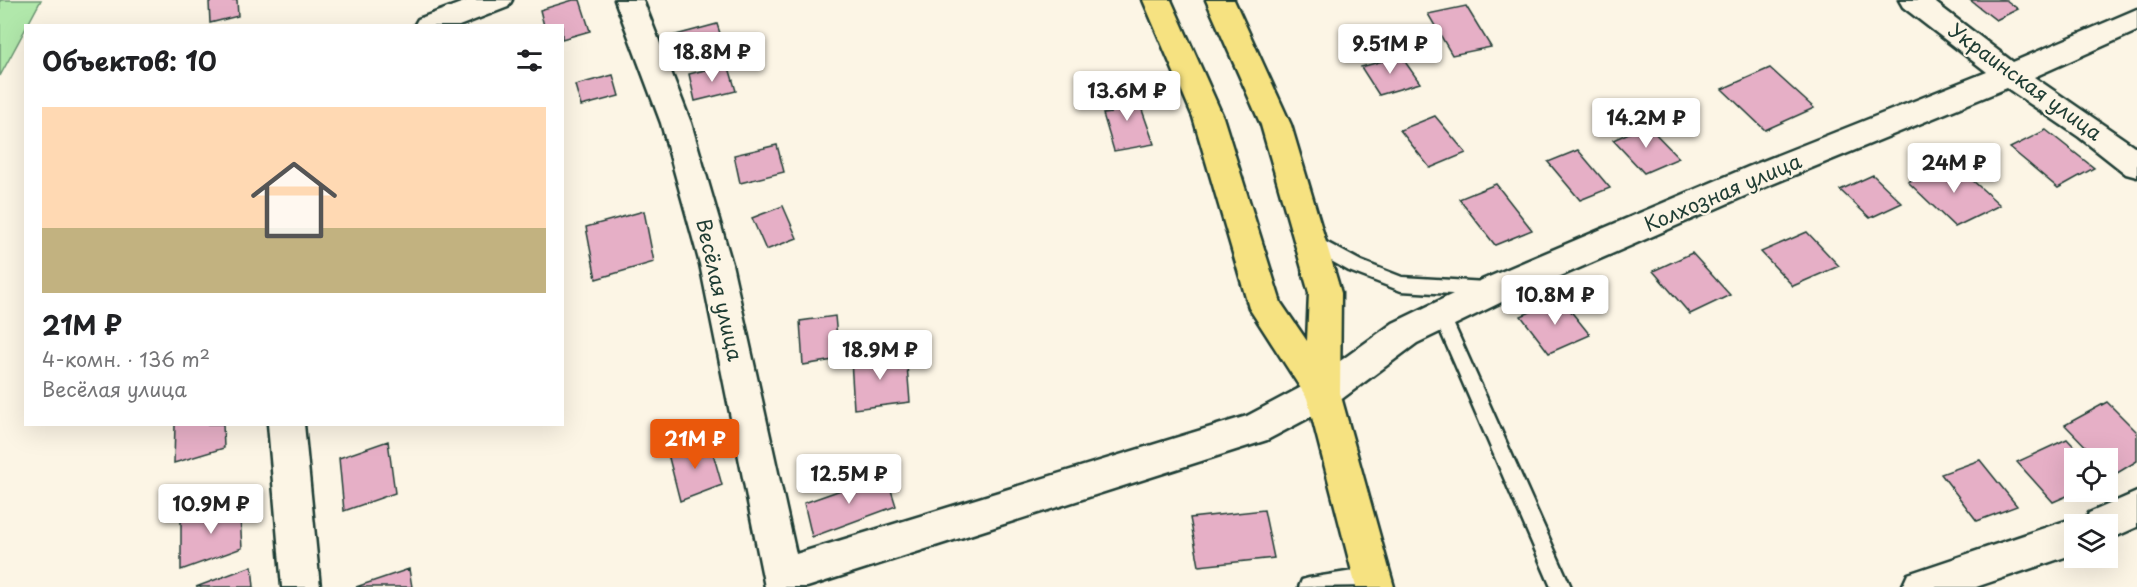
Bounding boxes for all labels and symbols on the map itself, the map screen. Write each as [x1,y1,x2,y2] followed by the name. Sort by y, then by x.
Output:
[1943,15,2109,147] street label: Украинская улица
[1335,24,1445,75] pin: 9.51M ₽
[657,32,767,83] pin: 18.8M ₽
[1072,71,1182,122] pin: 13.6M ₽
[1591,98,1701,149] pin: 14.2M ₽
[1912,143,1996,194] pin: 24M ₽
[1639,145,1806,239] street label: Колхозная улица
[689,216,751,364] street label: Весёлая улица
[1500,275,1610,326] pin: 10.8M ₽
[825,330,935,381] pin: 18.9M ₽
[653,419,737,470] pin: 21M ₽
[794,454,904,505] pin: 12.5M ₽
[156,484,266,535] pin: 10.9M ₽

